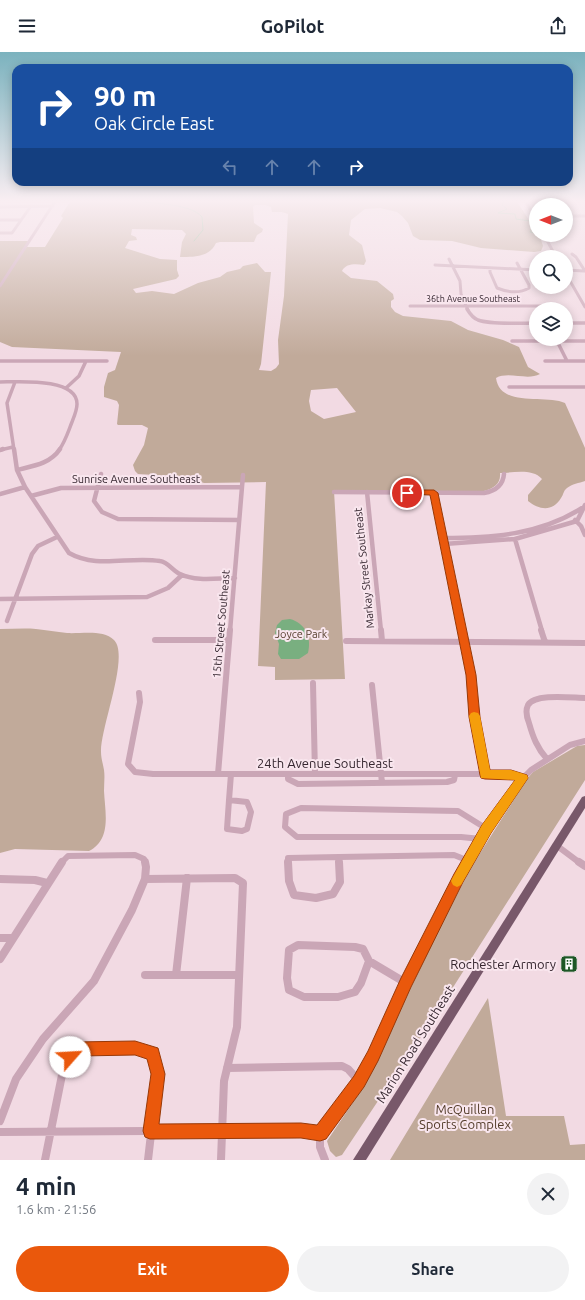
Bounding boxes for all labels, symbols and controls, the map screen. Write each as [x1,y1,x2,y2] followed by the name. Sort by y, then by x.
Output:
[16,15,38,37] icon: menu
[547,15,569,37] icon: share
[261,16,324,36] text: GoPilot
[28,80,80,132] icon: right
[94,80,156,111] text: 90 m
[94,113,214,133] text: Oak Circle East
[219,156,241,178] icon: left
[261,156,283,178] icon: ahead
[303,156,325,178] icon: ahead
[345,156,367,178] icon: right
[529,198,573,242] north arrow
[529,198,573,346] map controls
[529,250,573,294] button: search
[426,294,521,304] street label: 36th Avenue Southeast
[529,302,573,346] button: layers
[72,473,201,485] street label: Sunrise Avenue Southeast
[390,476,424,510] pin
[396,482,418,504] icon: arrive
[352,506,376,629] street label: Markay Street Southeast
[210,569,232,679] street label: 15th Street Southeast
[275,628,328,640] park label: Joyce Park
[257,756,393,770] street label: 24th Avenue Southeast
[559,954,579,974] building icon: Rochester Armory
[450,957,556,971] place label: Rochester Armory
[373,983,457,1105] street label: Marion Road Southeast
[49,1036,91,1078] position arrow
[419,1102,512,1131] park label: McQuillan Sports Complex
[16,1173,77,1200] text: 4 min
[527,1173,569,1215] button: close
[16,1202,96,1216] text: 1.6 km · 21:56
[16,1246,289,1292] button: Exit
[297,1246,569,1292] button: Share

